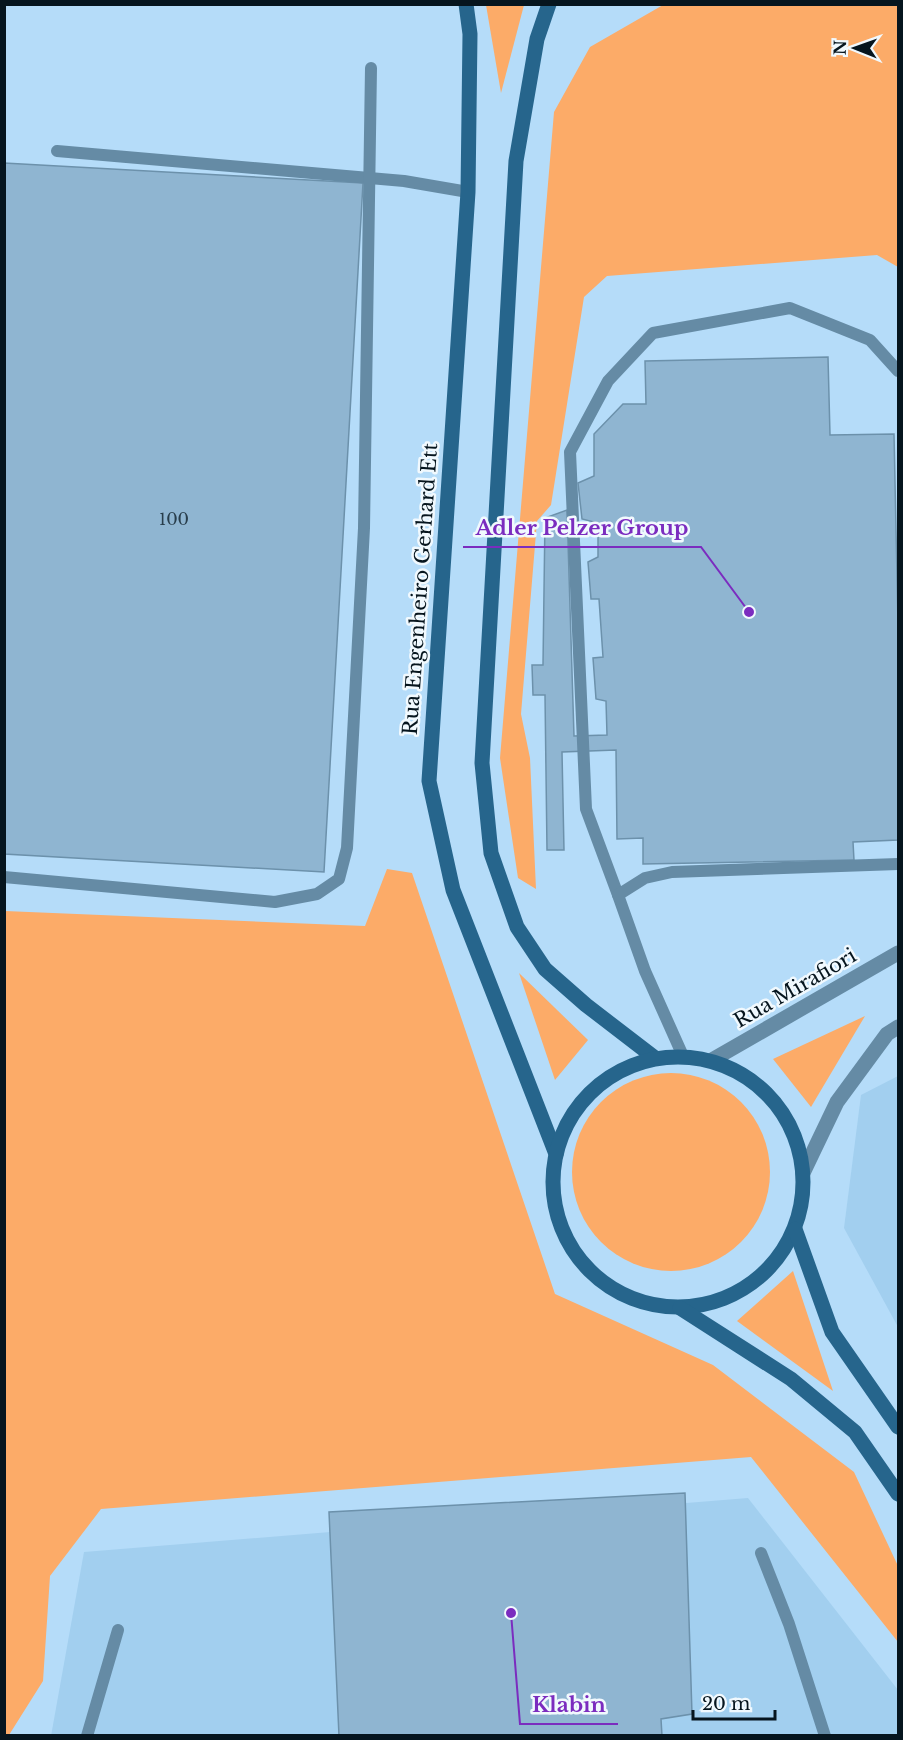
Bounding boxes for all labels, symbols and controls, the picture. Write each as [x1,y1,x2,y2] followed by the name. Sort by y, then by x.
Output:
[825,18,885,78] north arrow
[830,40,850,55] text: N
[398,442,442,736] street label: Rua Engenheiro Gerhard Ett
[463,508,701,547] callout: Adler Pelzer Group
[159,509,189,529] house number: 100
[475,515,688,541] text: Adler Pelzer Group
[729,943,861,1033] street label: Rua Mirafiori
[693,1683,776,1721] scale bar
[520,1685,618,1724] callout: Klabin
[532,1692,606,1718] text: Klabin
[702,1693,750,1715] text: 20 m

